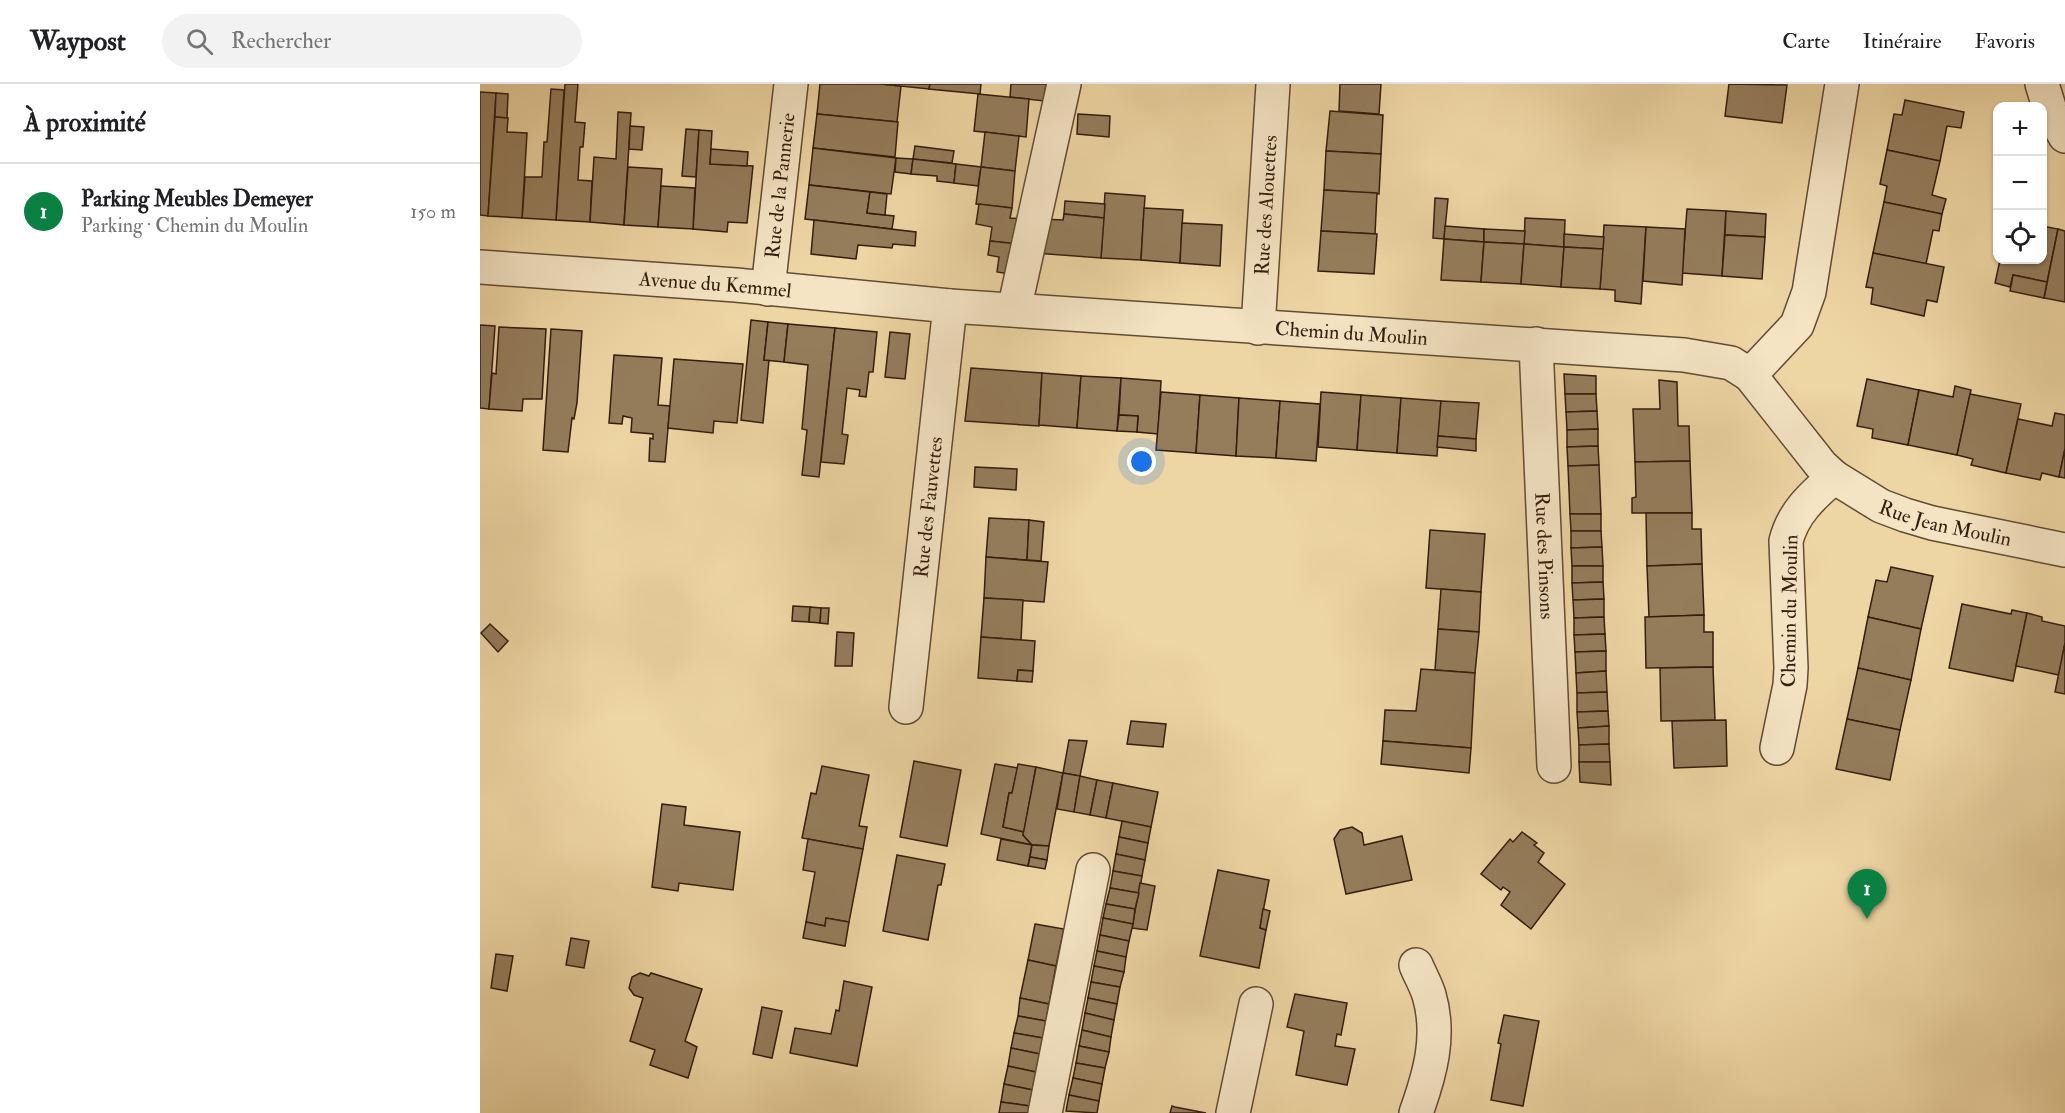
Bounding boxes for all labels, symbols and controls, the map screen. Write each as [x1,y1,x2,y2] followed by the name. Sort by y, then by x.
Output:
[162,14,582,68] search box
[30,24,126,59] text: Waypost
[183,25,216,58] icon: search
[231,27,331,55] text: Rechercher
[1782,28,1830,55] text: Carte
[1863,28,1941,55] text: Itinéraire
[1974,28,2035,55] text: Favoris
[1993,102,2047,264] map controls
[1993,102,2047,156] button: +
[24,107,146,139] text: À proximité
[759,111,801,260] street label: Rue de la Pannerie
[1249,134,1283,276] street label: Rue des Alouettes
[1993,156,2047,210] button: −
[81,185,313,213] text: Parking Meubles Demeyer
[40,199,47,224] text: 1
[410,199,456,224] text: 150 m
[1993,210,2047,264] button: locate
[81,213,308,238] text: Parking · Chemin du Moulin
[637,266,793,303] street label: Avenue du Kemmel
[1274,316,1429,351] street label: Chemin du Moulin
[908,435,949,579] street label: Rue des Fauvettes
[1127,447,1156,476] your location
[1529,492,1560,620] street label: Rue des Pinsons
[1875,494,2014,552] street label: Rue Jean Moulin
[1776,534,1803,688] street label: Chemin du Moulin
[1848,870,1886,919] pin: 1

